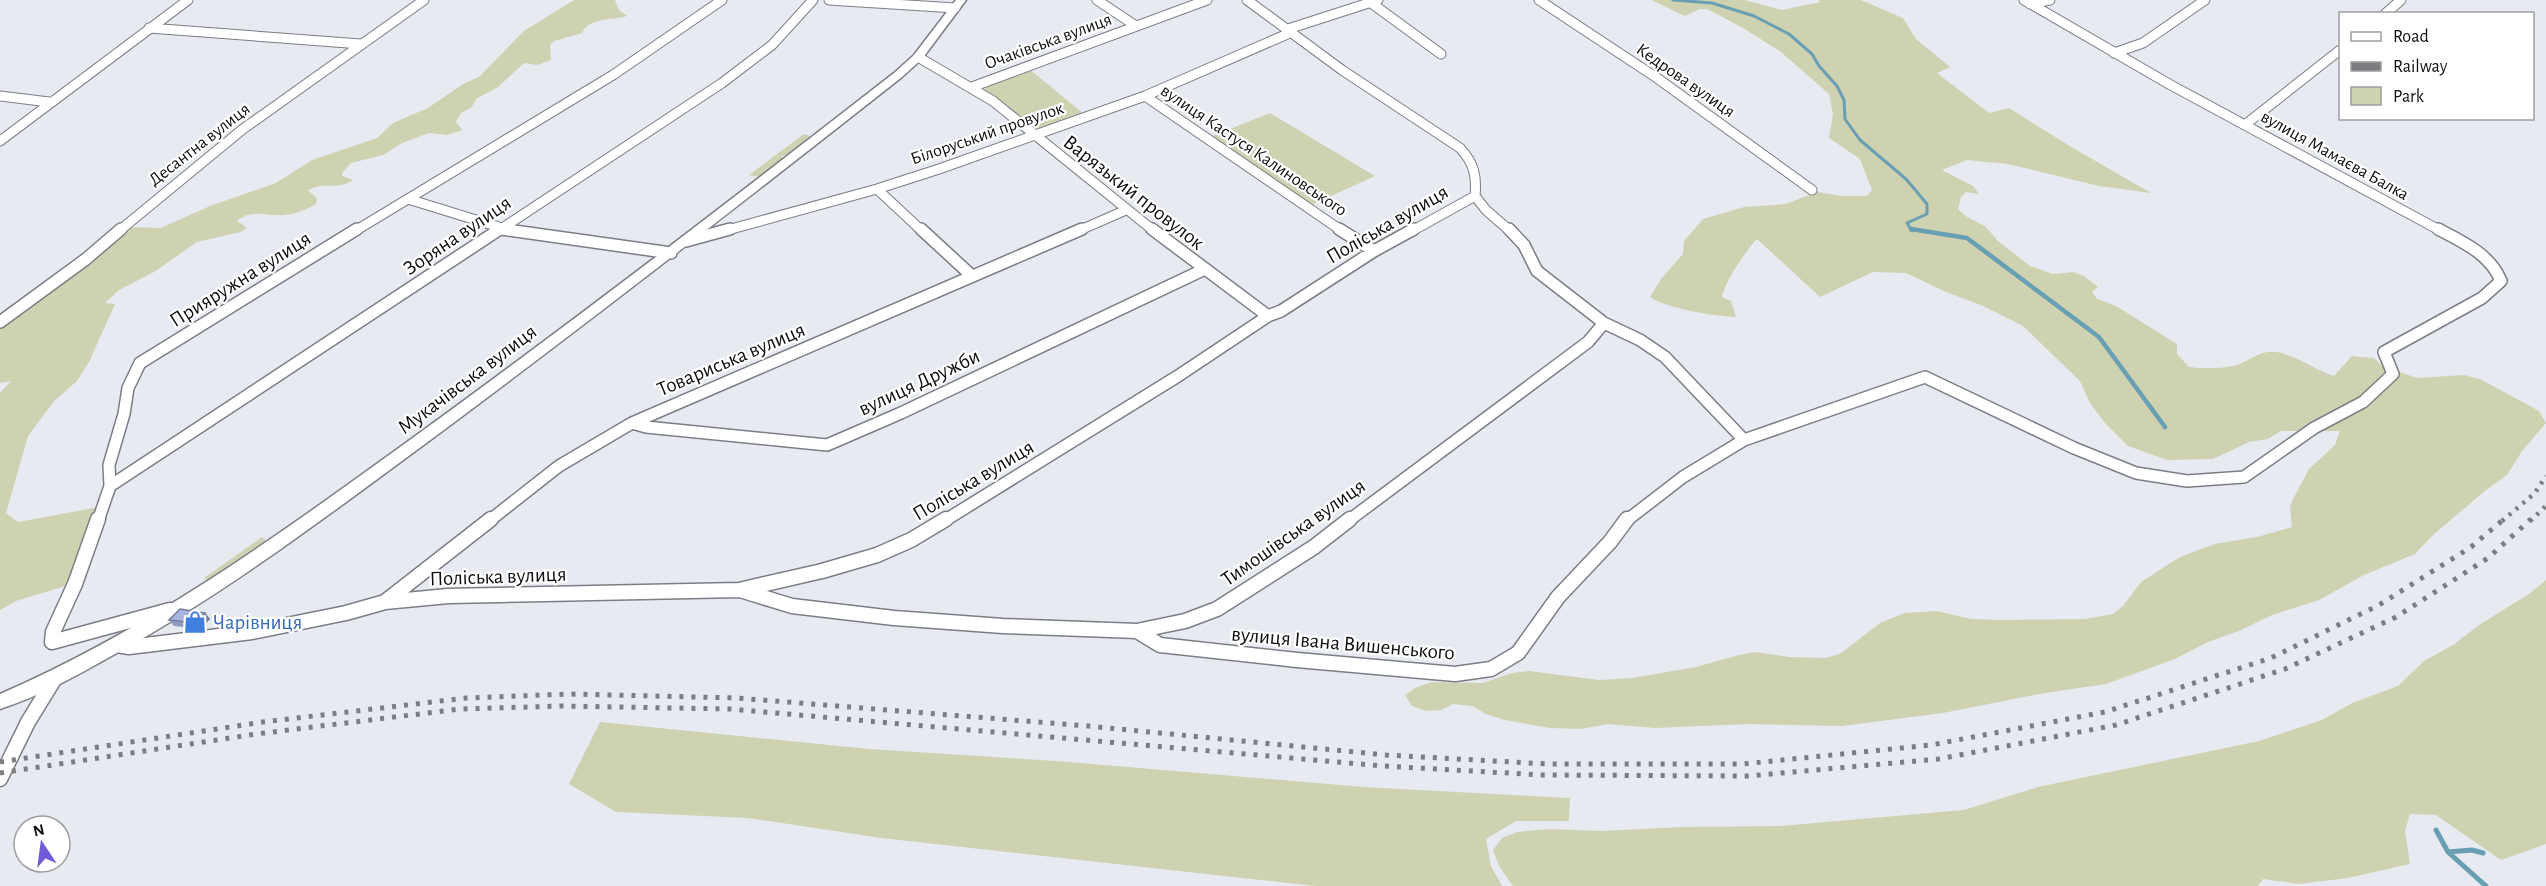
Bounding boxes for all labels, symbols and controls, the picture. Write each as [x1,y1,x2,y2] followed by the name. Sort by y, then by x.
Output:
[982,11,1114,73] street label: Очаківська вулиця
[2339,12,2534,120] legend
[2393,28,2429,46] text: Road
[1633,40,1738,121] street label: Кедрова вулиця
[2393,58,2448,76] text: Railway
[1157,82,1350,220] street label: вулиця Кастуся Калиновського
[2393,88,2425,106] text: Park
[908,99,1067,169] street label: Білоруський провулок
[146,100,254,190] street label: Десантна вулиця
[2258,108,2412,204] street label: вулиця Мамаєва Балка
[1059,131,1208,254] street label: Варязький провулок
[1323,181,1452,268] street label: Поліська вулиця
[400,192,515,279] street label: Зоряна вулиця
[166,228,315,331] street label: Прияружна вулиця
[654,319,808,400] street label: Товариська вулиця
[394,321,541,438] street label: Мукачівська вулиця
[855,345,983,420] street label: вулиця Дружби
[909,436,1037,525] street label: Поліська вулиця
[1217,475,1369,590] street label: Тимошівська вулиця
[429,564,567,589] street label: Поліська вулиця
[182,609,208,635] shop icon: Чарівниця
[213,612,302,633] place label: Чарівниця
[1230,623,1456,664] street label: вулиця Івана Вишенського
[12,814,72,874] north arrow
[32,821,46,839] text: N

